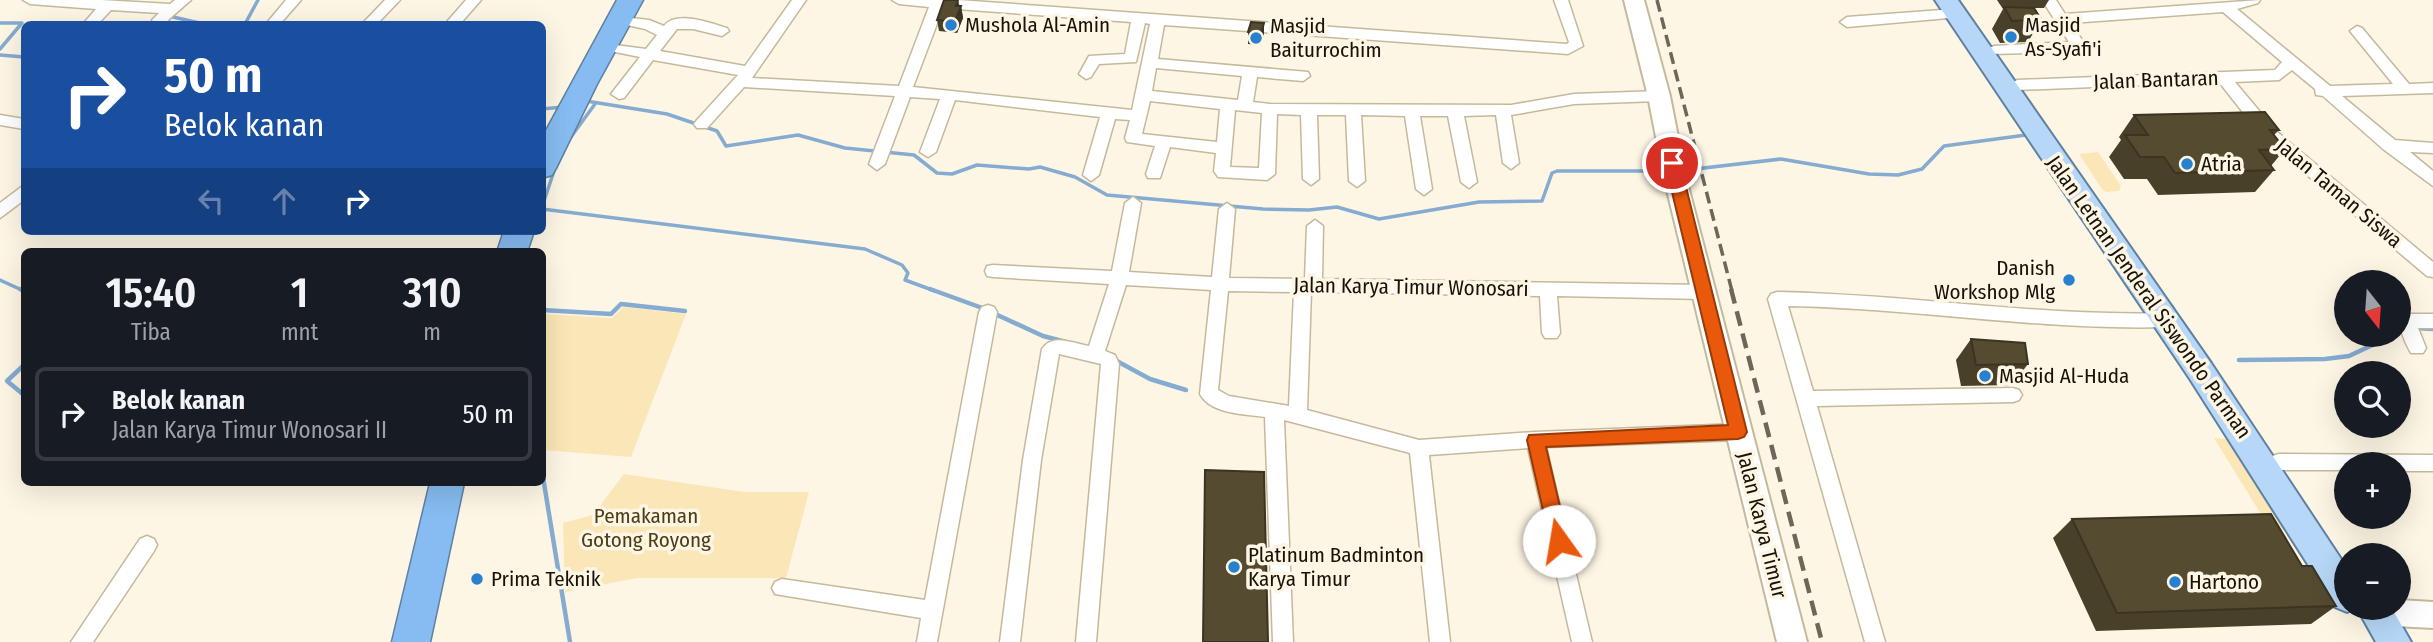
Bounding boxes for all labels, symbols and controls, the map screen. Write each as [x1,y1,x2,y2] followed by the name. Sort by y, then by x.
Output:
[965,12,1110,38] place label: Mushola Al-Amin
[2025,12,2102,62] place label: Masjid As-Syafi'i
[1270,13,1382,63] place label: Masjid Baiturrochim
[943,17,959,33] marker: Mushola Al-Amin
[2003,29,2019,45] marker: Masjid As-Syafi'i
[1248,30,1264,46] marker: Masjid Baiturrochim
[164,46,262,105] text: 50 m
[49,49,140,140] icon: right
[2093,65,2219,95] street label: Jalan Bantaran
[164,106,324,144] text: Belok kanan
[1642,133,1702,193] pin
[2270,133,2408,253] street label: Jalan Taman Siswa
[1653,144,1691,182] icon: arrive
[2041,150,2257,444] street label: Jalan Letnan Jenderal Siswondo Parman
[2201,151,2242,177] place label: Atria
[2179,156,2195,172] marker: Atria
[192,182,230,220] icon: left
[265,182,303,220] icon: ahead
[338,182,376,220] icon: right
[1934,255,2055,305] place label: Danish Workshop Mlg
[105,268,196,318] text: 15:40
[291,268,308,318] text: 1
[403,268,462,318] text: 310
[2334,270,2412,346] north arrow
[2334,270,2411,620] map controls
[1293,272,1529,302] street label: Jalan Karya Timur Wonosari
[2061,272,2077,288] marker: Danish Workshop Mlg
[131,318,171,346] text: Tiba
[281,318,318,346] text: mnt
[423,318,441,346] text: m
[2334,361,2411,438] button: search
[1999,363,2129,389] place label: Masjid Al-Huda
[1977,368,1993,384] marker: Masjid Al-Huda
[112,385,245,416] text: Belok kanan
[53,395,91,433] icon: right
[462,399,514,430] text: 50 m
[112,416,387,444] text: Jalan Karya Timur Wonosari II
[1731,449,1793,602] street label: Jalan Karya Timur
[2334,452,2411,529] button: +
[581,503,711,553] park label: Pemakaman Gotong Royong
[1522,504,1596,578] position arrow
[1248,542,1424,592] place label: Platinum Badminton Karya Timur
[2334,543,2411,620] button: −
[1226,559,1242,575] marker: Platinum Badminton Karya Timur
[491,566,601,592] place label: Prima Teknik
[2189,569,2259,595] place label: Hartono
[469,571,485,587] marker: Prima Teknik
[2167,574,2183,590] marker: Hartono

